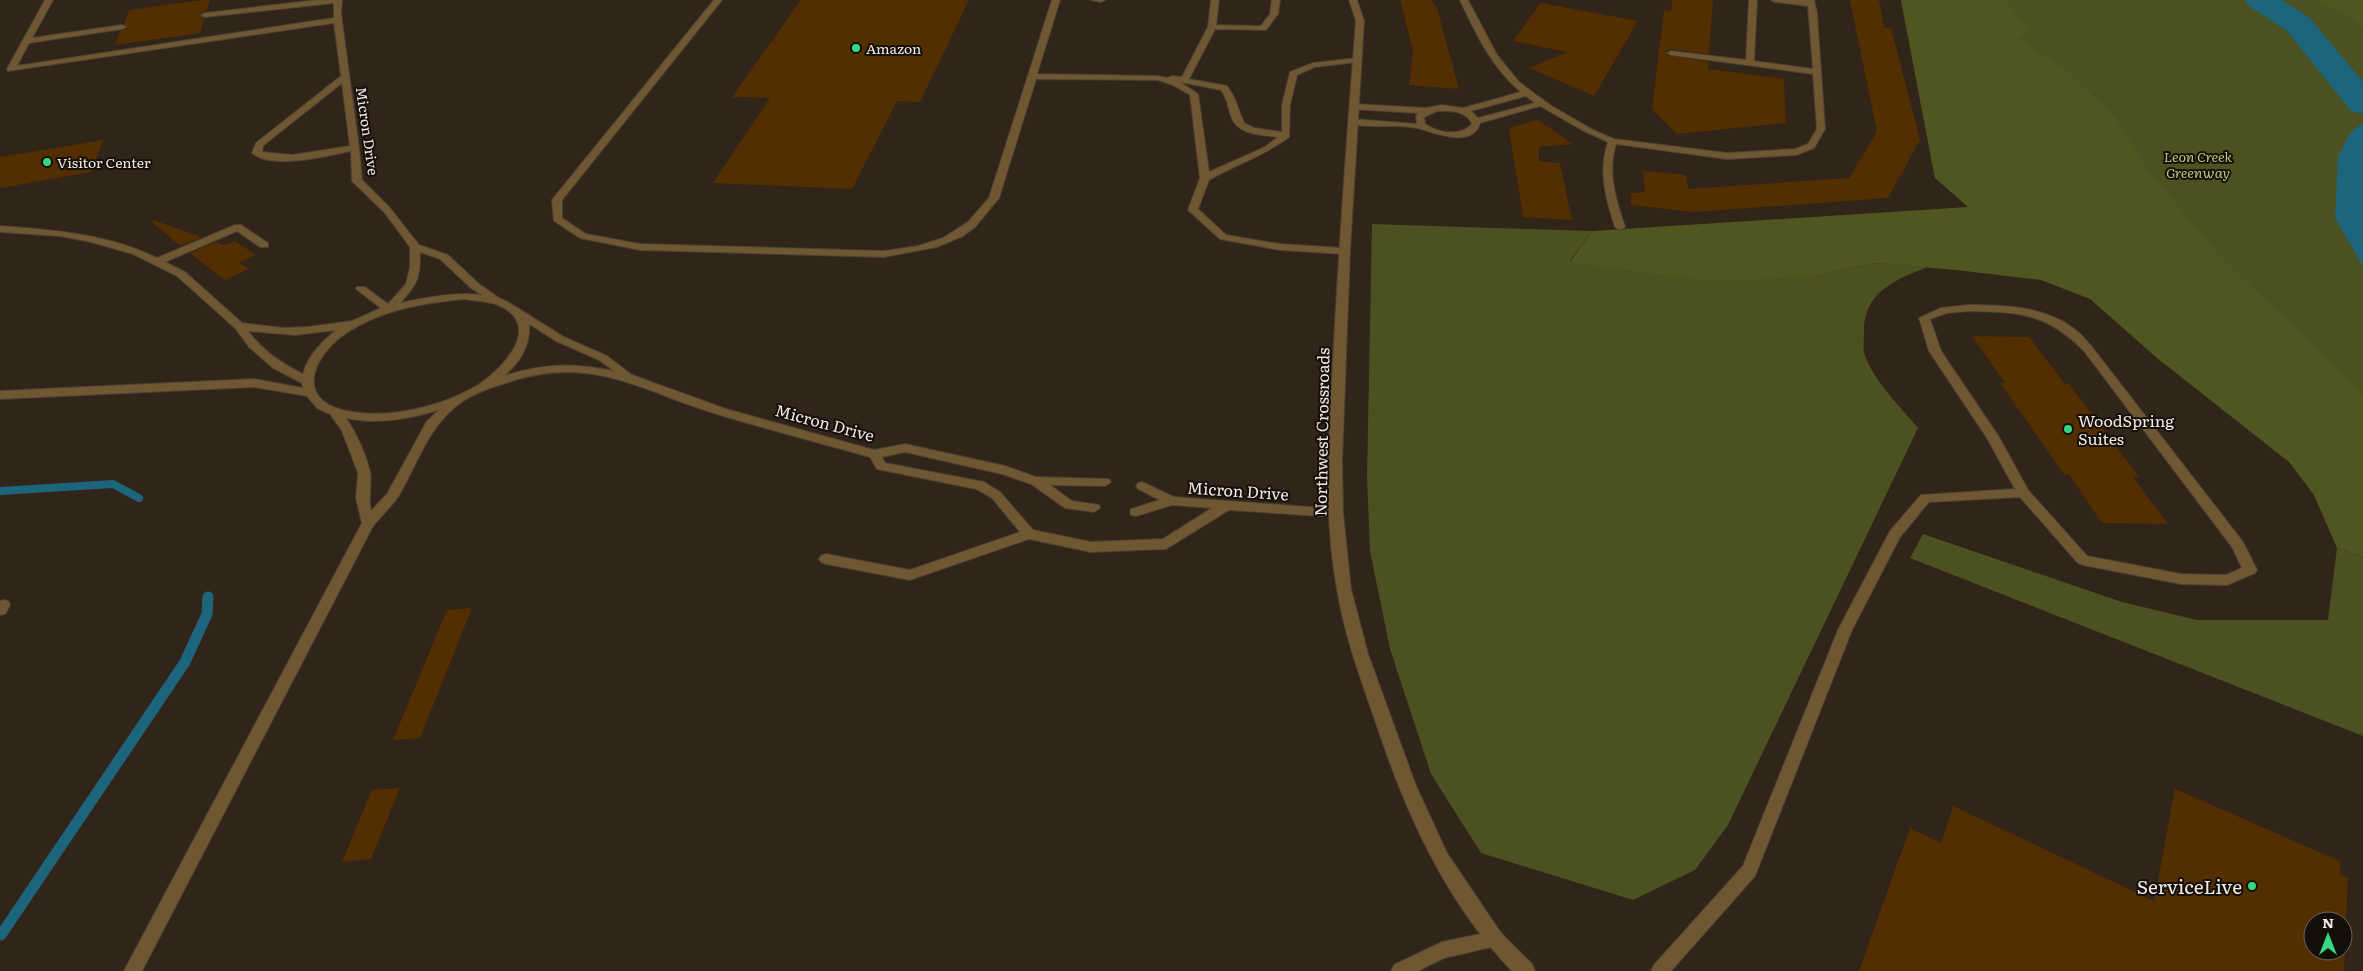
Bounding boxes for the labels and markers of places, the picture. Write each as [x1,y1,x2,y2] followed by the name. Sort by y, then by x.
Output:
[866,38,921,58] place label: Amazon
[850,42,862,54] marker: Amazon
[57,152,151,172] place label: Visitor Center
[41,156,53,168] marker: Visitor Center
[2078,408,2174,450] place label: WoodSpring Suites
[2062,423,2074,435] marker: WoodSpring Suites
[2137,872,2242,900] place label: ServiceLive
[2246,880,2258,892] marker: ServiceLive

